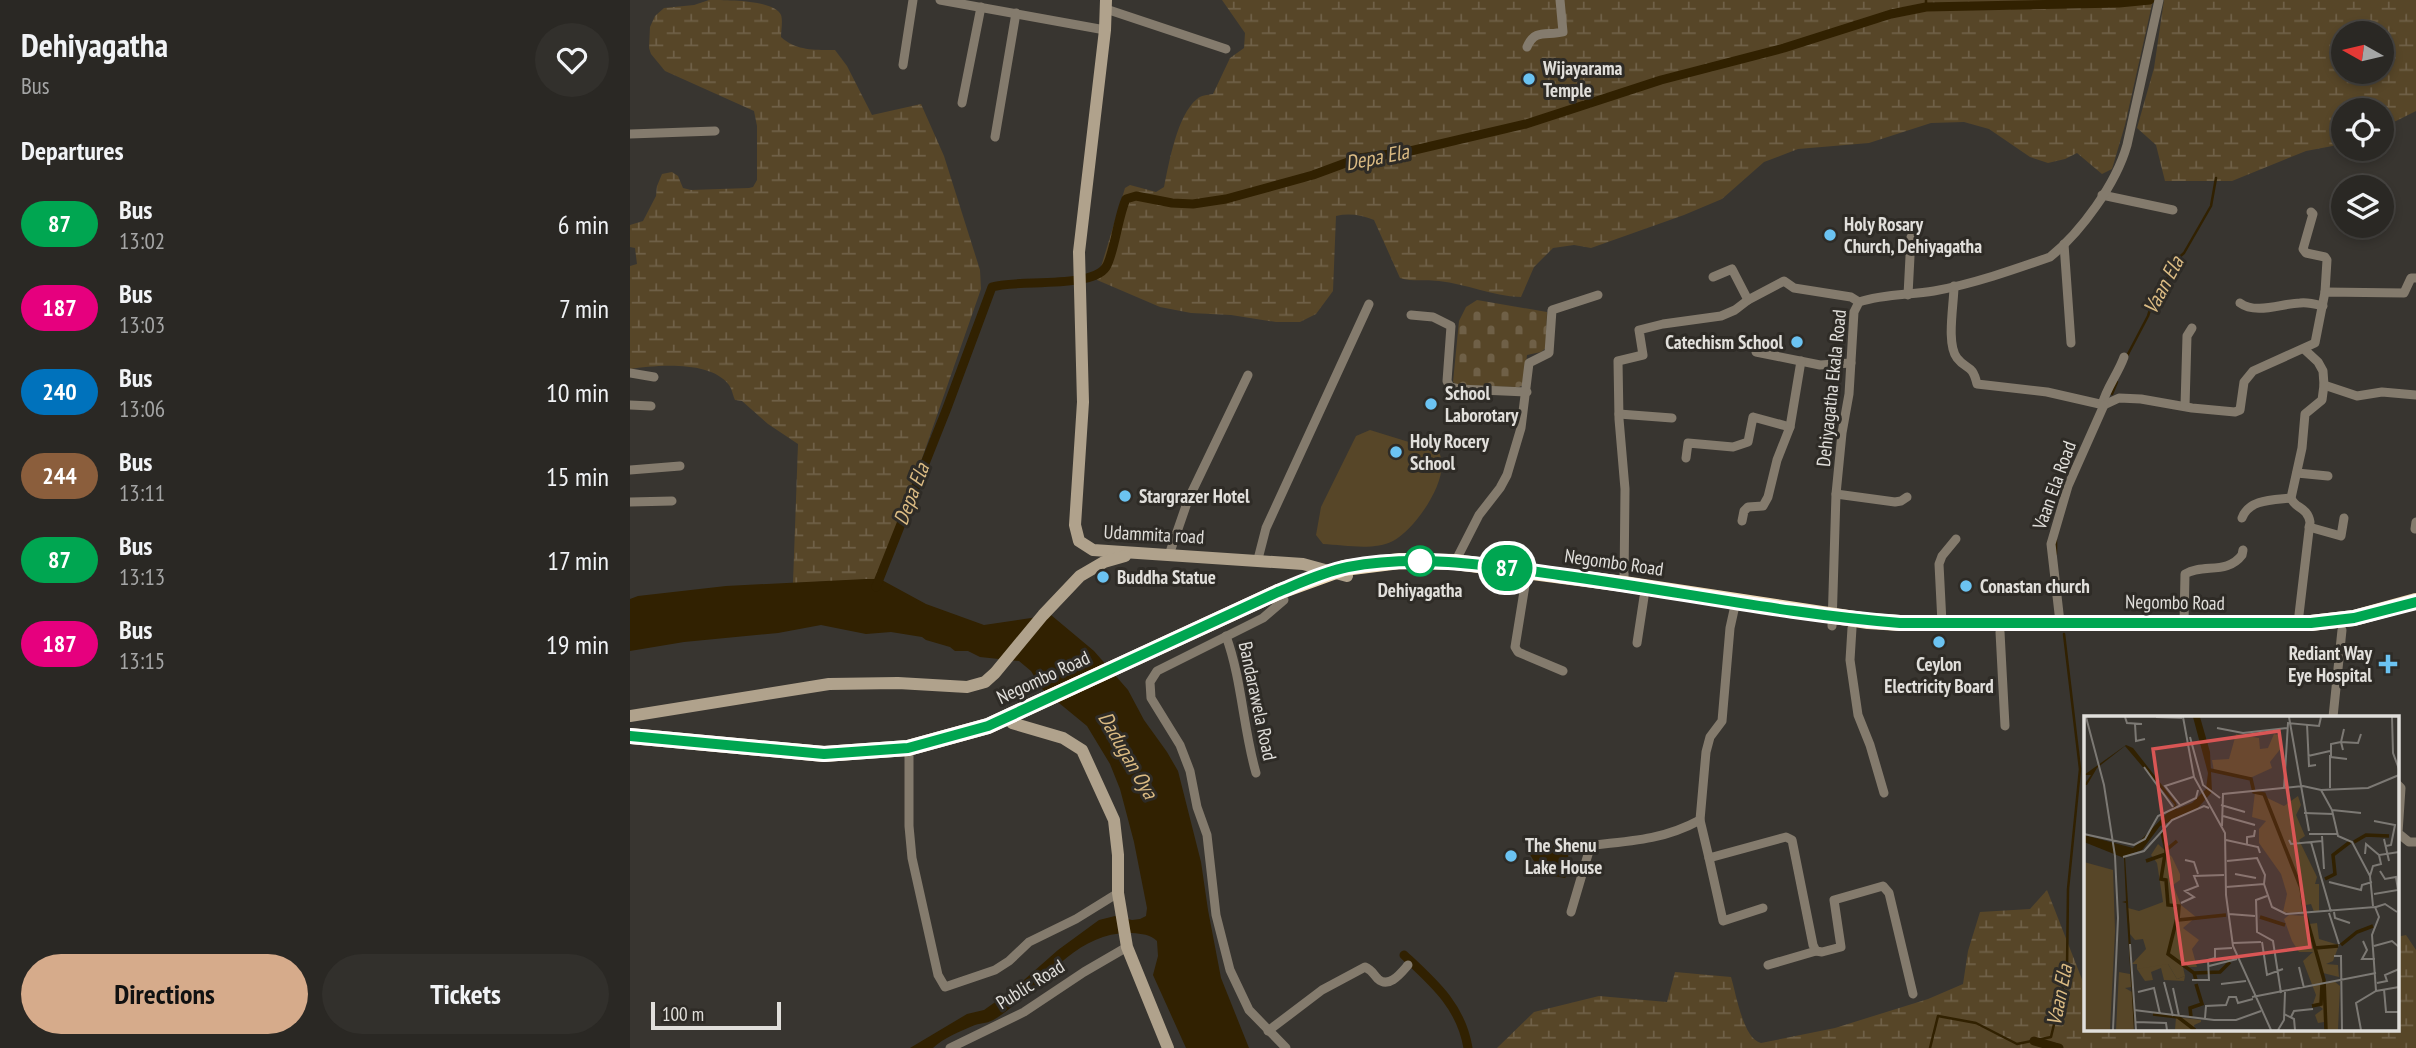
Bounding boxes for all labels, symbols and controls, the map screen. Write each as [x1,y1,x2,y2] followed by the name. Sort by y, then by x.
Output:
[2331,21,2394,84] north arrow
[2331,21,2394,238] map controls
[21,23,168,66] text: Dehiyagatha
[535,23,609,97] button: heart
[1542,56,1622,102] place label: Wijayarama Temple
[21,71,50,100] text: Bus
[1521,71,1537,87] marker: Wijayarama Temple
[2331,98,2394,161] button: locate
[21,134,124,167] text: Departures
[1343,137,1413,176] water label: Depa Ela
[2331,175,2394,238] button: layers
[119,193,152,226] text: Bus
[48,208,71,239] text: 87
[558,208,609,241] text: 6 min
[1844,212,1982,258] place label: Holy Rosary Church, Dehiyagatha
[119,226,165,255] text: 13:02
[1822,227,1838,243] marker: Holy Rosary Church, Dehiyagatha
[2137,250,2190,319] water label: Vaan Ela
[119,277,152,310] text: Bus
[42,292,77,323] text: 187
[559,292,609,325] text: 7 min
[1811,308,1851,468] street label: Dehiyagatha Ekala Road
[119,310,165,339] text: 13:03
[1665,330,1783,354] place label: Catechism School
[1789,334,1805,350] marker: Catechism School
[119,361,152,394] text: Bus
[42,376,77,407] text: 240
[546,376,609,409] text: 10 min
[1445,381,1519,427] place label: School Laborotary
[119,394,165,423] text: 13:06
[1423,396,1439,412] marker: School Laborotary
[1410,429,1489,475] place label: Holy Rocery School
[2027,438,2081,533] street label: Vaan Ela Road
[1388,444,1404,460] marker: Holy Rocery School
[119,445,152,478] text: Bus
[887,458,936,529] water label: Depa Ela
[42,460,77,491] text: 244
[546,460,609,493] text: 15 min
[119,478,165,507] text: 13:11
[1139,484,1250,508] place label: Stargrazer Hotel
[1117,488,1133,504] marker: Stargrazer Hotel
[1103,519,1205,549] street label: Udammita road
[119,529,152,562] text: Bus
[1563,543,1665,581] street label: Negombo Road
[48,544,71,575] text: 87
[547,544,609,577] text: 17 min
[1476,545,1538,591] line badge: 87
[1405,546,1435,576] marker: Dehiyagatha
[1496,552,1518,583] text: 87
[119,562,165,591] text: 13:13
[1117,565,1216,589] place label: Buddha Statue
[1095,569,1111,585] marker: Buddha Statue
[1980,574,2090,598] place label: Conastan church
[1378,578,1463,602] place label: Dehiyagatha
[1958,578,1974,594] marker: Conastan church
[2125,589,2225,615] street label: Negombo Road
[119,613,152,646] text: Bus
[42,628,77,659] text: 187
[546,628,609,661] text: 19 min
[1931,634,1947,650] marker: Ceylon Electricity Board
[1234,639,1282,763] street label: Bandarawela Road
[2288,641,2372,687] place label: Rediant Way Eye Hospital
[993,645,1093,709] street label: Negombo Road
[119,646,165,675] text: 13:15
[1884,652,1994,698] place label: Ceylon Electricity Board
[2378,654,2398,674] marker: Rediant Way Eye Hospital
[1092,707,1165,805] water label: Dadugan Oya
[2084,716,2399,1030] inset map
[1525,833,1602,879] place label: The Shenu Lake House
[1503,848,1519,864] marker: The Shenu Lake House
[21,954,308,1034] button: Directions
[322,954,609,1034] button: Tickets
[991,954,1069,1014] street label: Public Road
[2040,961,2078,1028] water label: Vaan Ela
[651,999,780,1031] scale bar
[662,1002,704,1026] text: 100 m

